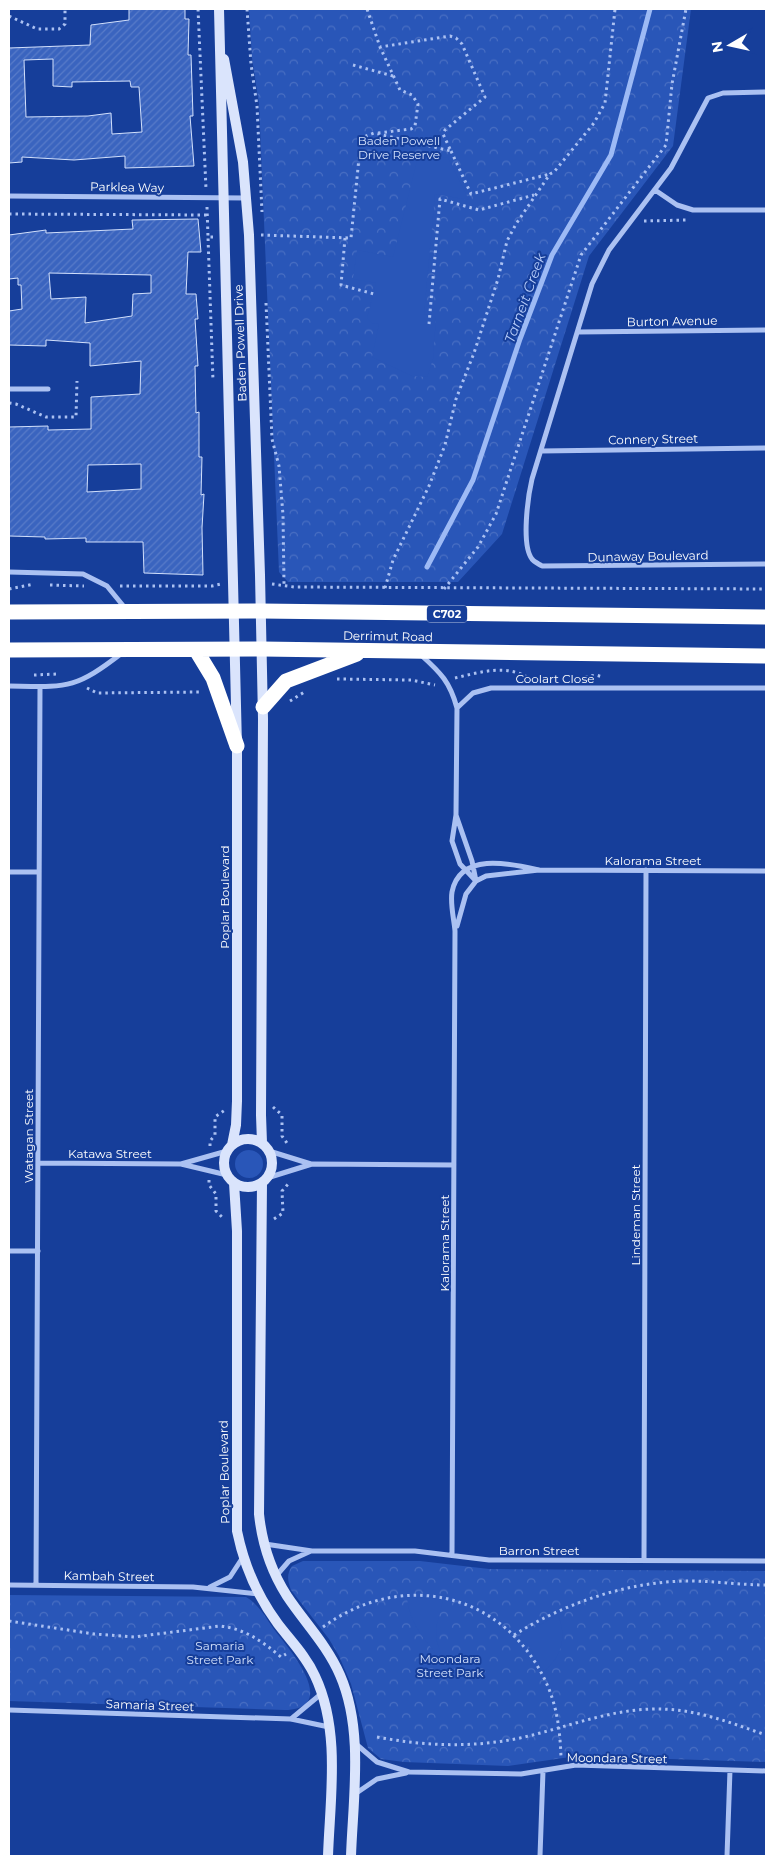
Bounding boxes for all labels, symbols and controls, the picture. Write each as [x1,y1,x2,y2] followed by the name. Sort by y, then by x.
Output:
[705,20,755,70] north arrow
[707,40,727,54] text: N
[358,133,440,162] park label: Baden Powell Drive Reserve
[90,179,165,195] street label: Parklea Way
[500,250,550,345] water label: Tarneit Creek
[230,284,250,402] street label: Baden Powell Drive
[626,313,718,329] street label: Burton Avenue
[608,431,698,447] street label: Connery Street
[587,547,709,565] street label: Dunaway Boulevard
[427,606,467,622] road number: C702
[343,628,433,644] street label: Derrimut Road
[516,671,594,686] street label: Coolart Close
[217,845,232,949] street label: Poplar Boulevard
[605,853,702,868] street label: Kalorama Street
[21,1089,36,1183] street label: Watagan Street
[68,1146,152,1161] street label: Katawa Street
[628,1164,643,1266] street label: Lindeman Street
[437,1194,452,1291] street label: Kalorama Street
[216,1420,232,1524] street label: Poplar Boulevard
[499,1543,579,1558] street label: Barron Street
[63,1568,155,1584] street label: Kambah Street
[187,1638,254,1667] park label: Samaria Street Park
[417,1651,484,1680] park label: Moondara Street Park
[105,1696,195,1714] street label: Samaria Street
[567,1750,668,1766] street label: Moondara Street

